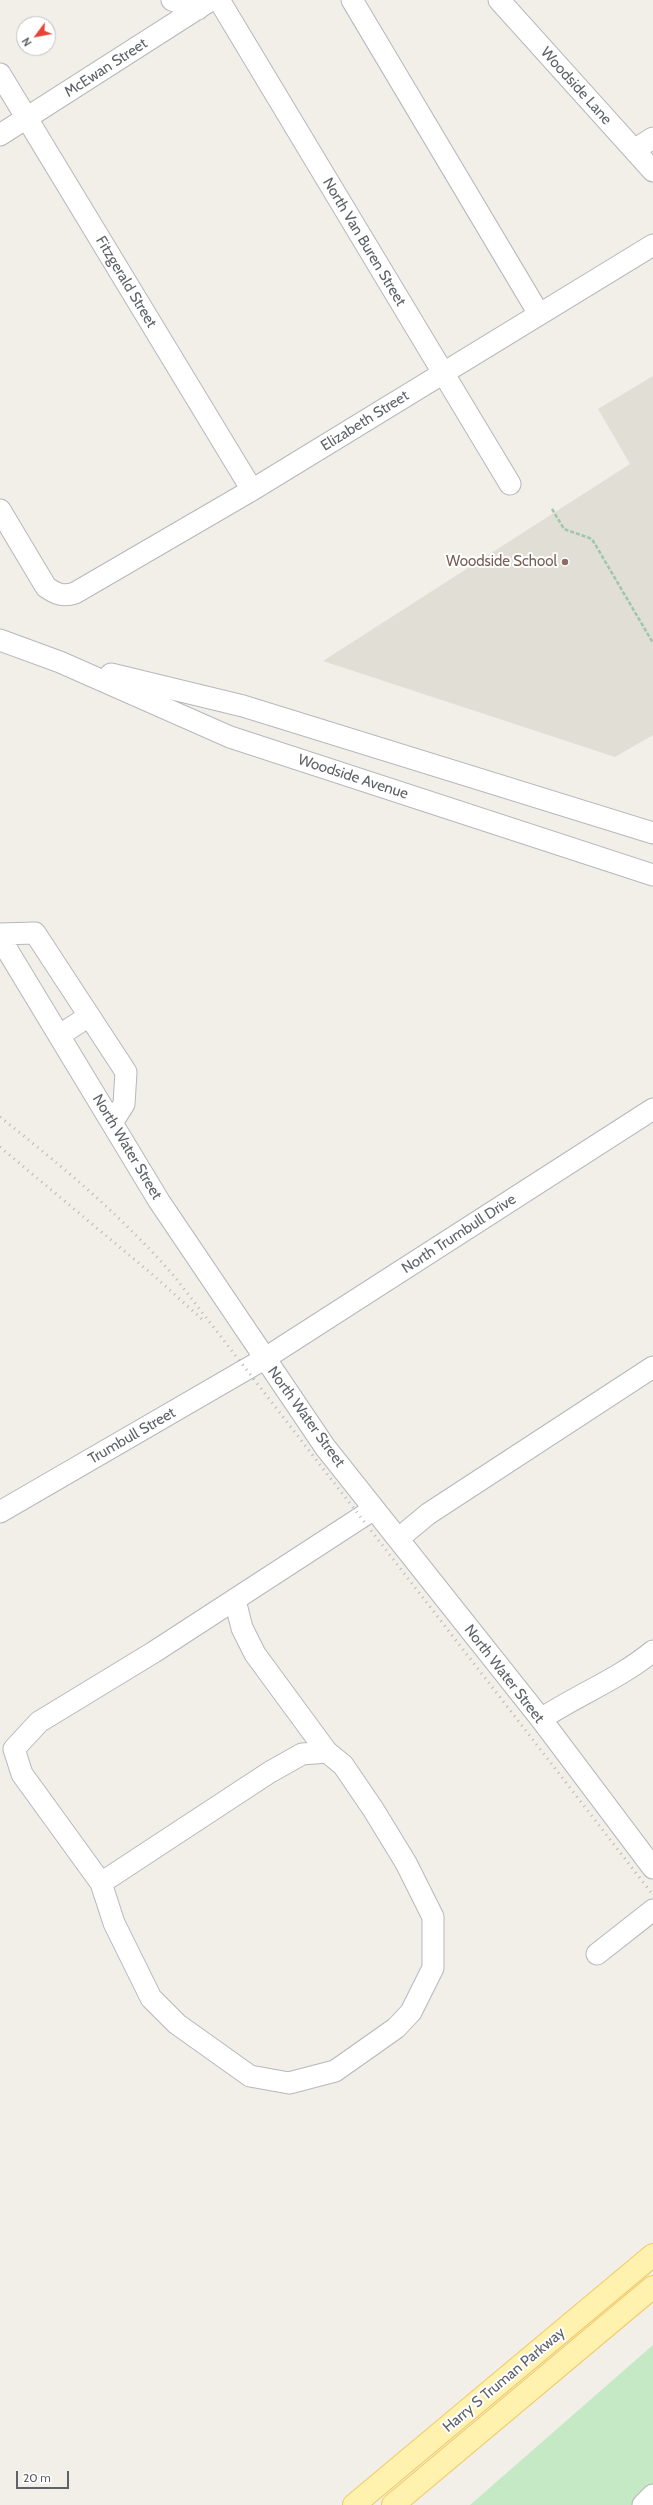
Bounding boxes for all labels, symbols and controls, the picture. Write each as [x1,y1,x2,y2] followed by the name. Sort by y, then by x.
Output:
[16,16,56,56] north arrow
[19,35,35,49] text: N
[61,35,151,101] street label: McEwan Street
[537,44,615,128] street label: Woodside Lane
[319,174,409,310] street label: North Van Buren Street
[92,233,160,331] street label: Fitzgerald Street
[318,387,412,455] street label: Elizabeth Street
[446,553,557,571] place label: Woodside School
[560,557,570,567] marker: Woodside School
[296,751,410,803] street label: Woodside Avenue
[88,1091,166,1203] street label: North Water Street
[398,1190,520,1278] street label: North Trumbull Drive
[263,1363,349,1471] street label: North Water Street
[85,1404,179,1468] street label: Trumbull Street
[460,1621,548,1727] street label: North Water Street
[439,2324,569,2436] street label: Harry S Truman Parkway
[18,2463,71,2489] scale bar
[23,2470,51,2485] text: 20 m

